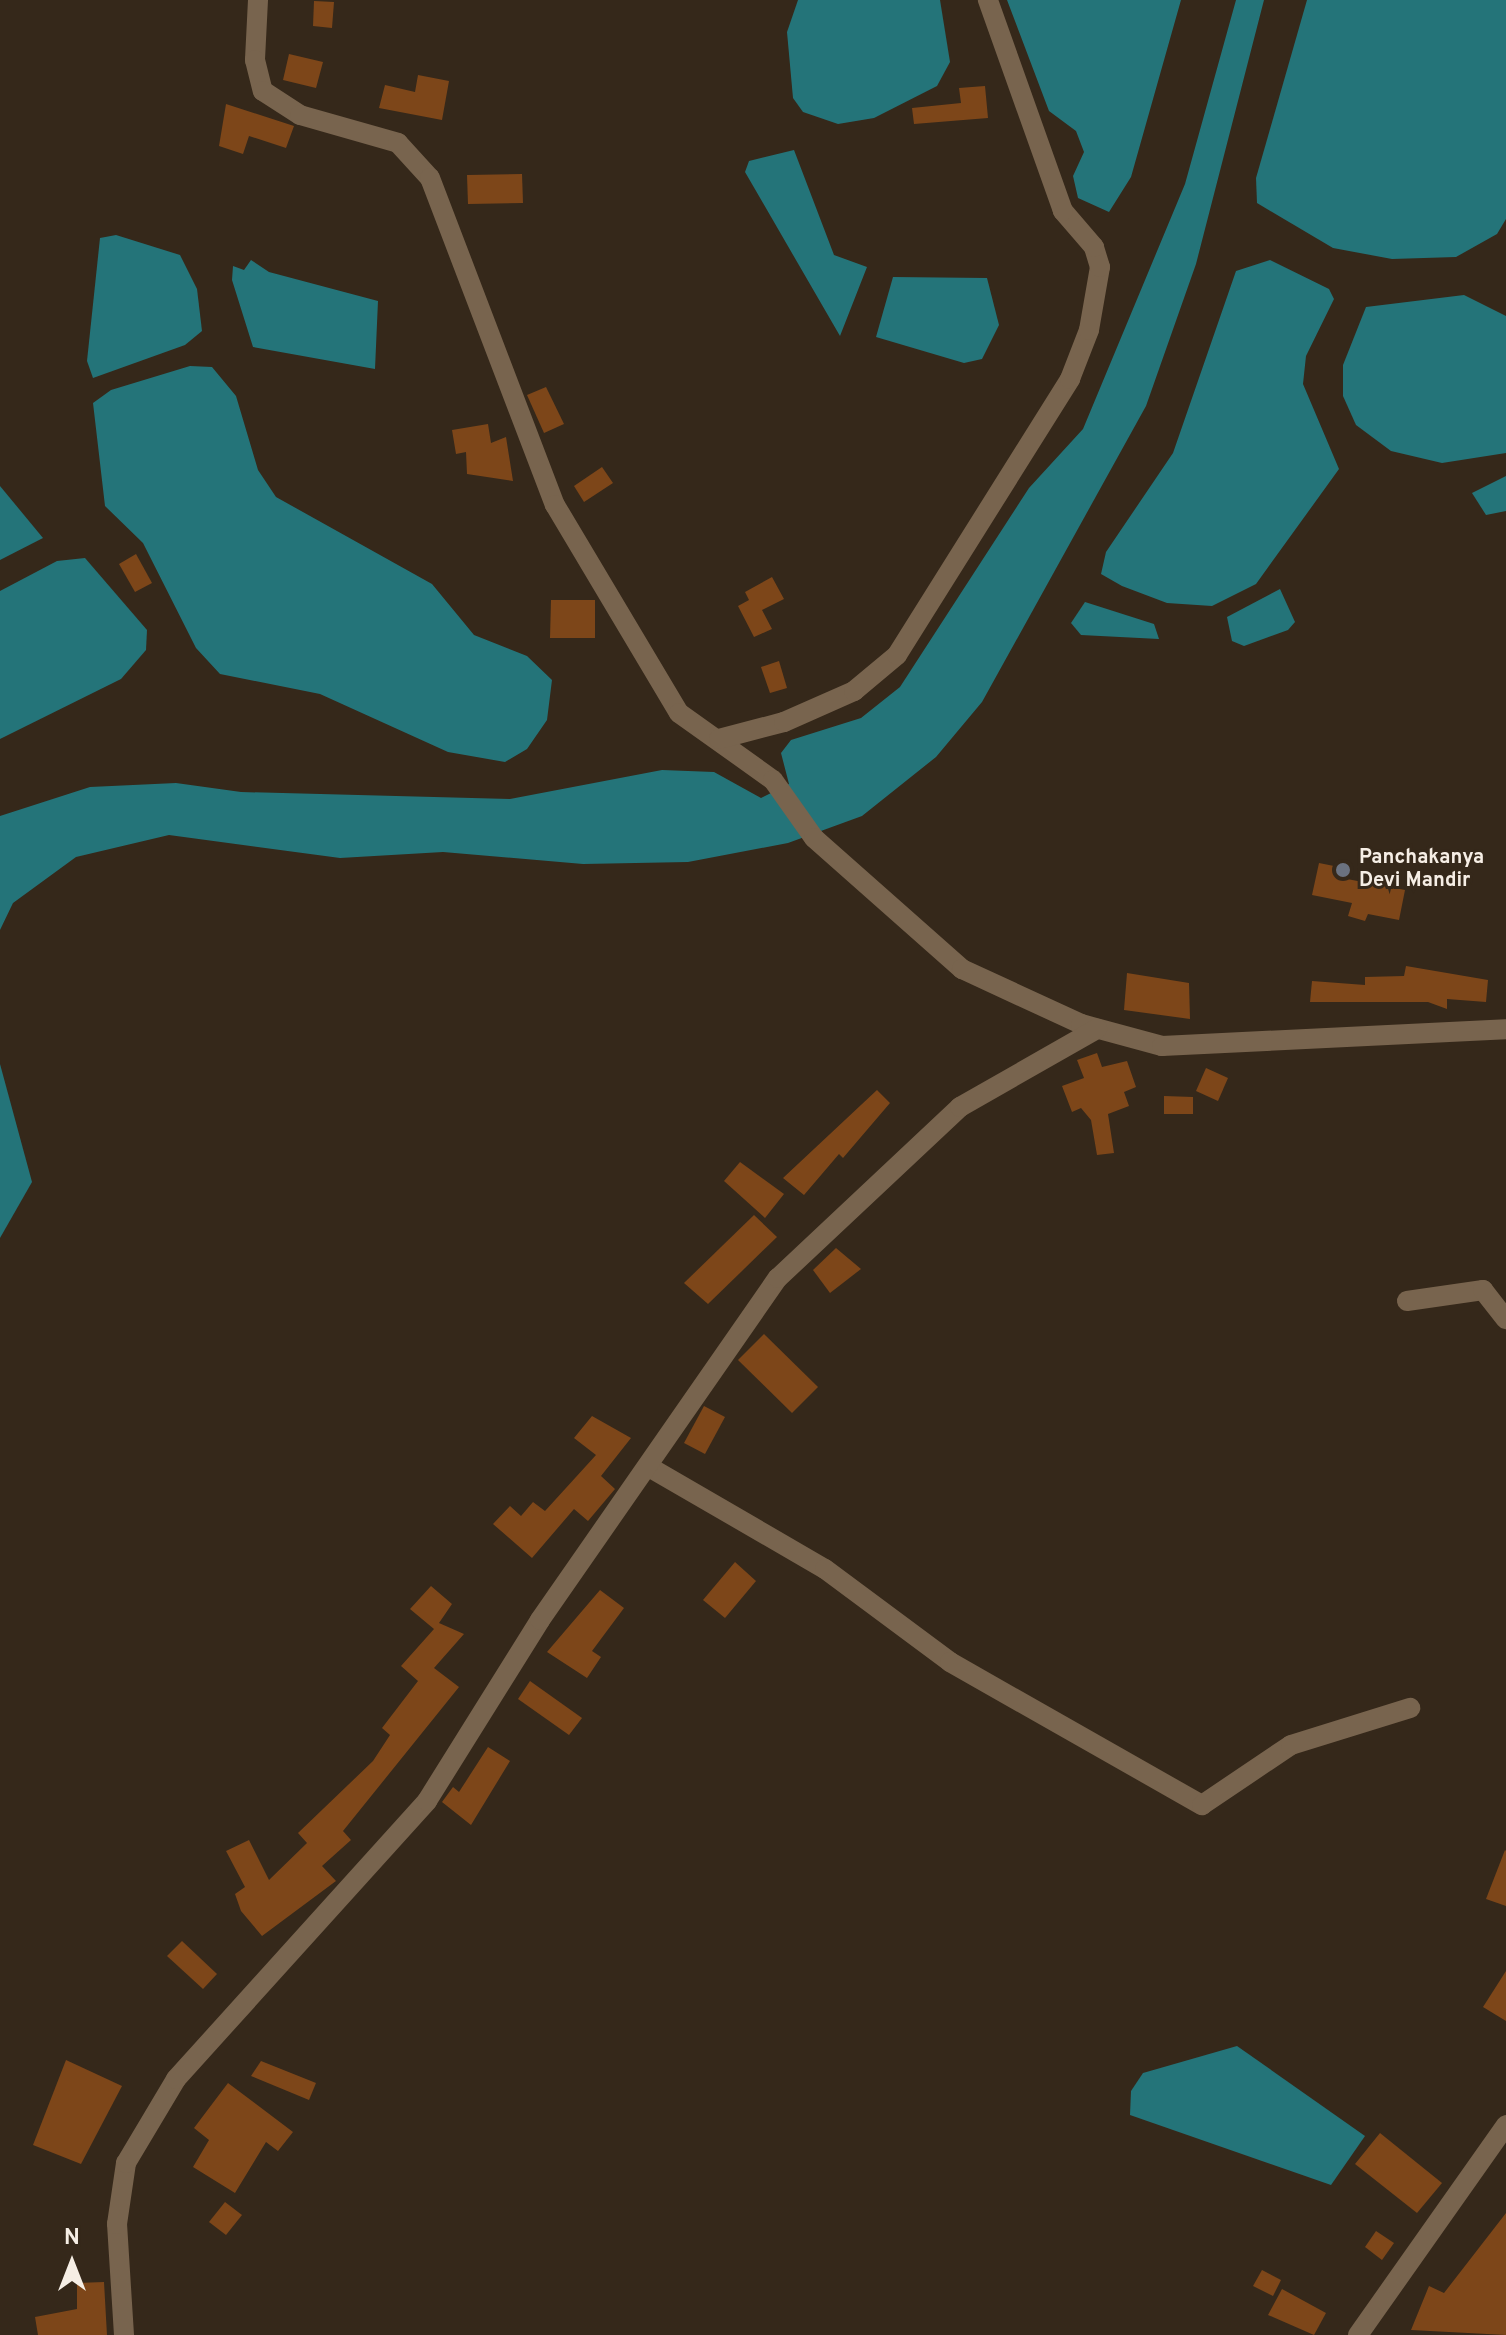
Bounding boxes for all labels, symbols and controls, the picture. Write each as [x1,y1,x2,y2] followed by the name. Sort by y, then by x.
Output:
[1359,846,1484,893] place label: Panchakanya Devi Mandir
[1334,861,1352,879] marker: Panchakanya Devi Mandir
[32,2223,112,2303] north arrow
[64,2225,80,2252] text: N

